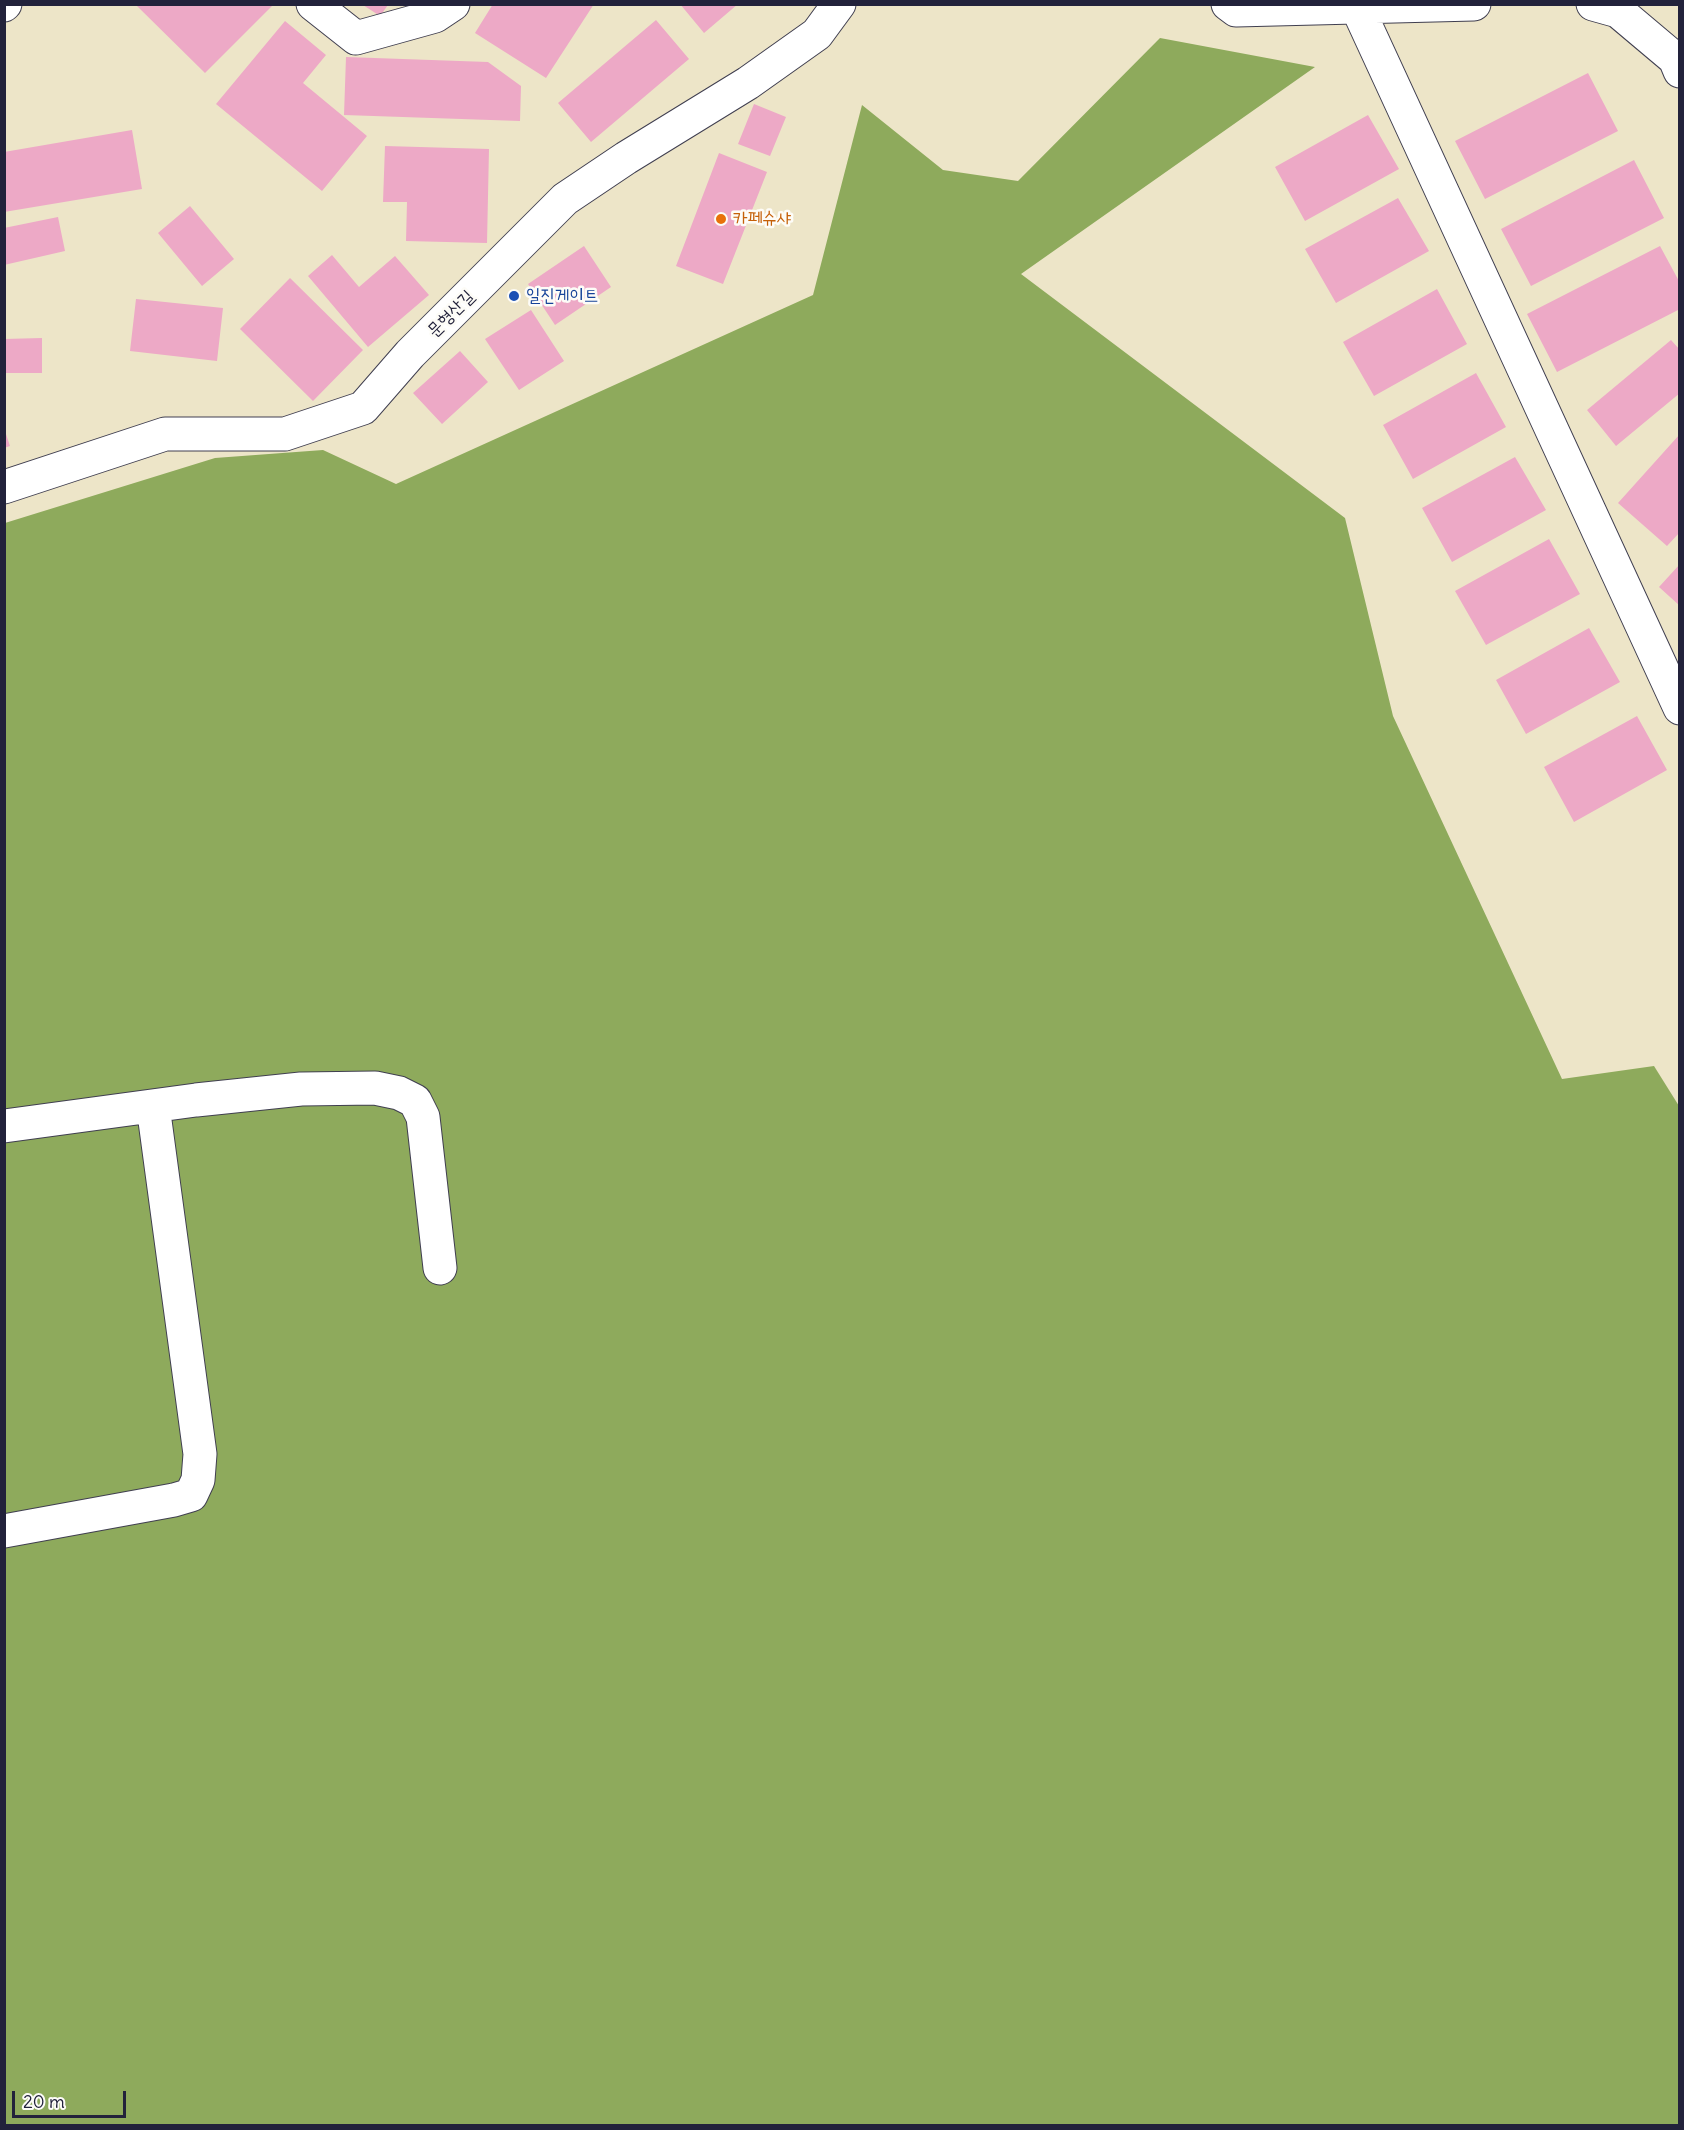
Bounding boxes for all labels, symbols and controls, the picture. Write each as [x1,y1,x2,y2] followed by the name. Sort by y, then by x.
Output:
[733,208,791,230] place label: 카페슈샤
[714,212,728,226] marker: 카페슈샤
[526,285,598,307] place label: 일진게이트
[423,286,479,342] street label: 문형산길
[507,289,521,303] marker: 일진게이트
[15,2079,129,2117] scale bar
[23,2090,65,2113] text: 20 m

